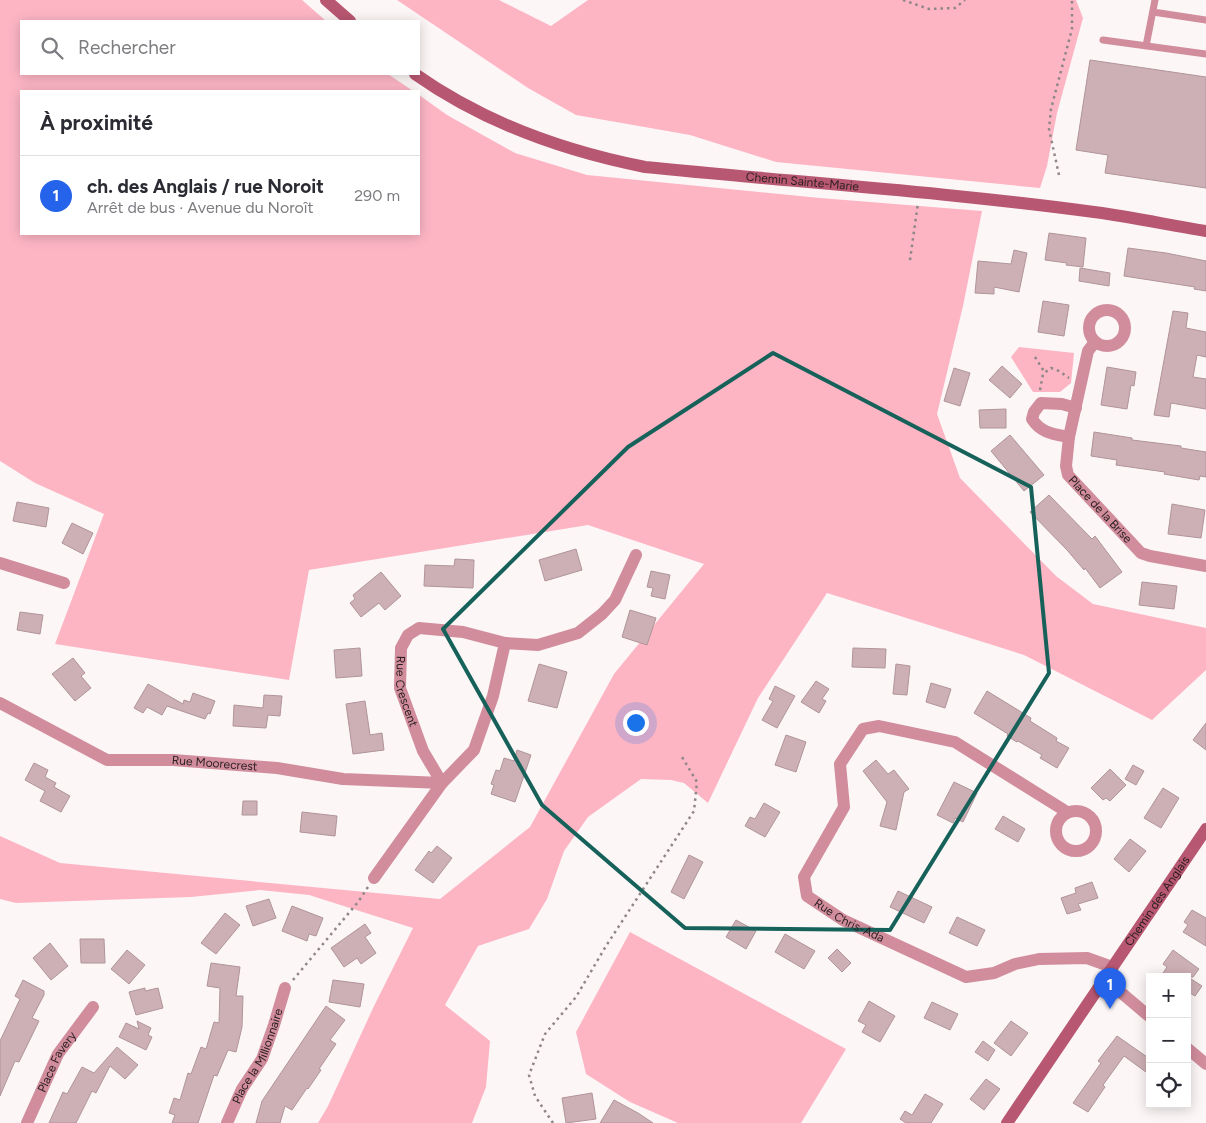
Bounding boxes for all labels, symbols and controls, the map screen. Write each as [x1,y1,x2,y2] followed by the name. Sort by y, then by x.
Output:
[20,20,420,75] search box
[38,34,66,62] icon: search
[78,36,176,59] text: Rechercher
[40,110,153,135] text: À proximité
[745,170,860,194] street label: Chemin Sainte-Marie
[87,175,324,198] text: ch. des Anglais / rue Noroit
[53,186,59,205] text: 1
[354,186,400,205] text: 290 m
[87,198,314,217] text: Arrêt de bus · Avenue du Noroît
[1066,473,1135,546] street label: Place de la Brise
[393,656,421,729] street label: Rue Crescent
[623,710,649,736] your location
[171,753,258,774] street label: Rue Moorecrest
[1122,853,1193,949] street label: Chemin des Anglais
[812,896,886,945] street label: Rue Chris-Ada
[1094,968,1126,1009] pin: 1
[1146,973,1191,1108] map controls
[1146,973,1191,1018] button: +
[229,1006,286,1106] street label: Place la Millionnaire
[1146,1018,1191,1063] button: −
[35,1028,80,1095] street label: Place Favery
[1146,1063,1191,1108] button: locate

